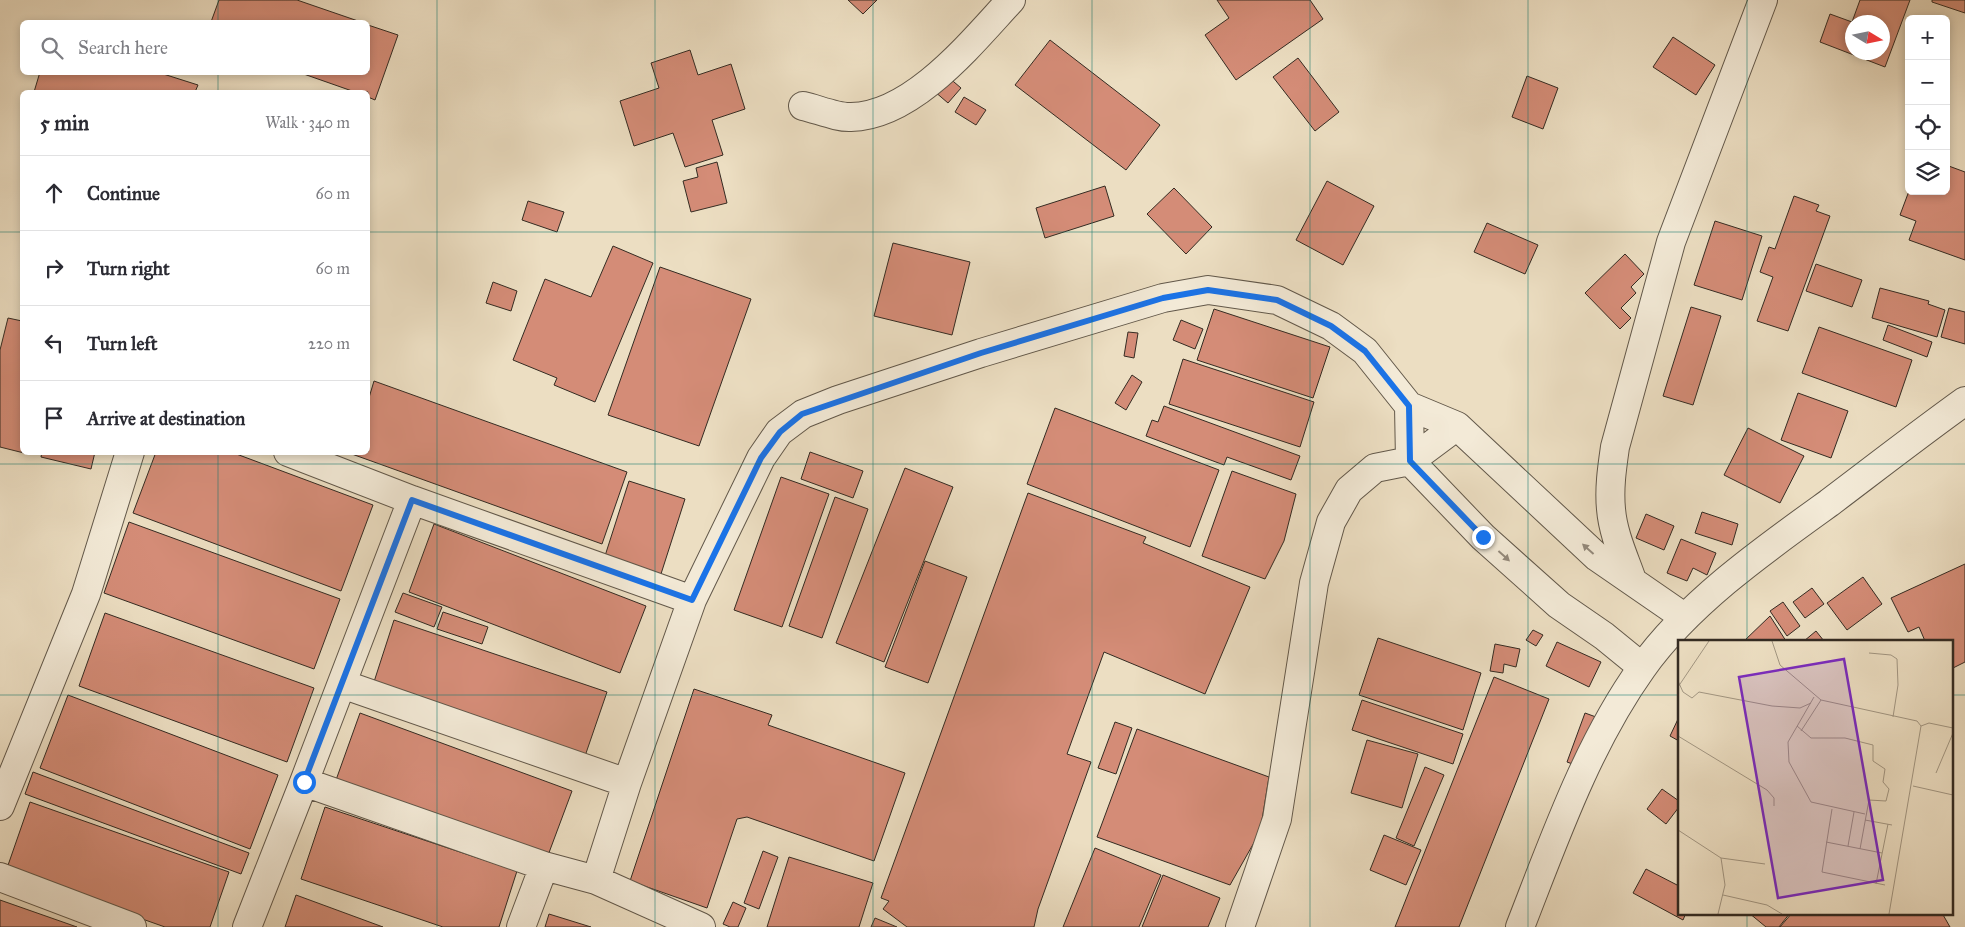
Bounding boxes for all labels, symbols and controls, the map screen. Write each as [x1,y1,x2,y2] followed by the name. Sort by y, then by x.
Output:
[1845,15,1890,60] north arrow
[1905,15,1950,195] map controls
[1905,15,1950,60] button: +
[20,20,370,75] search box
[38,34,66,62] icon: search
[78,36,168,59] text: Search here
[1905,60,1950,105] button: −
[1905,105,1950,150] button: locate
[40,110,89,136] text: 5 min
[265,113,350,132] text: Walk · 340 m
[1905,150,1950,195] button: layers
[40,179,68,207] icon: ahead
[87,182,160,205] text: Continue
[316,184,350,203] text: 60 m
[40,254,68,282] icon: right
[87,257,170,280] text: Turn right
[316,259,350,278] text: 60 m
[40,329,68,357] icon: left
[87,332,157,355] text: Turn left
[308,334,350,353] text: 220 m
[40,404,68,432] icon: arrive
[87,407,245,430] text: Arrive at destination
[1472,526,1495,549] route end
[1582,543,1594,555] one-way arrow
[1498,550,1510,562] one-way arrow
[1678,640,1952,914] inset map
[293,771,316,794] route start

